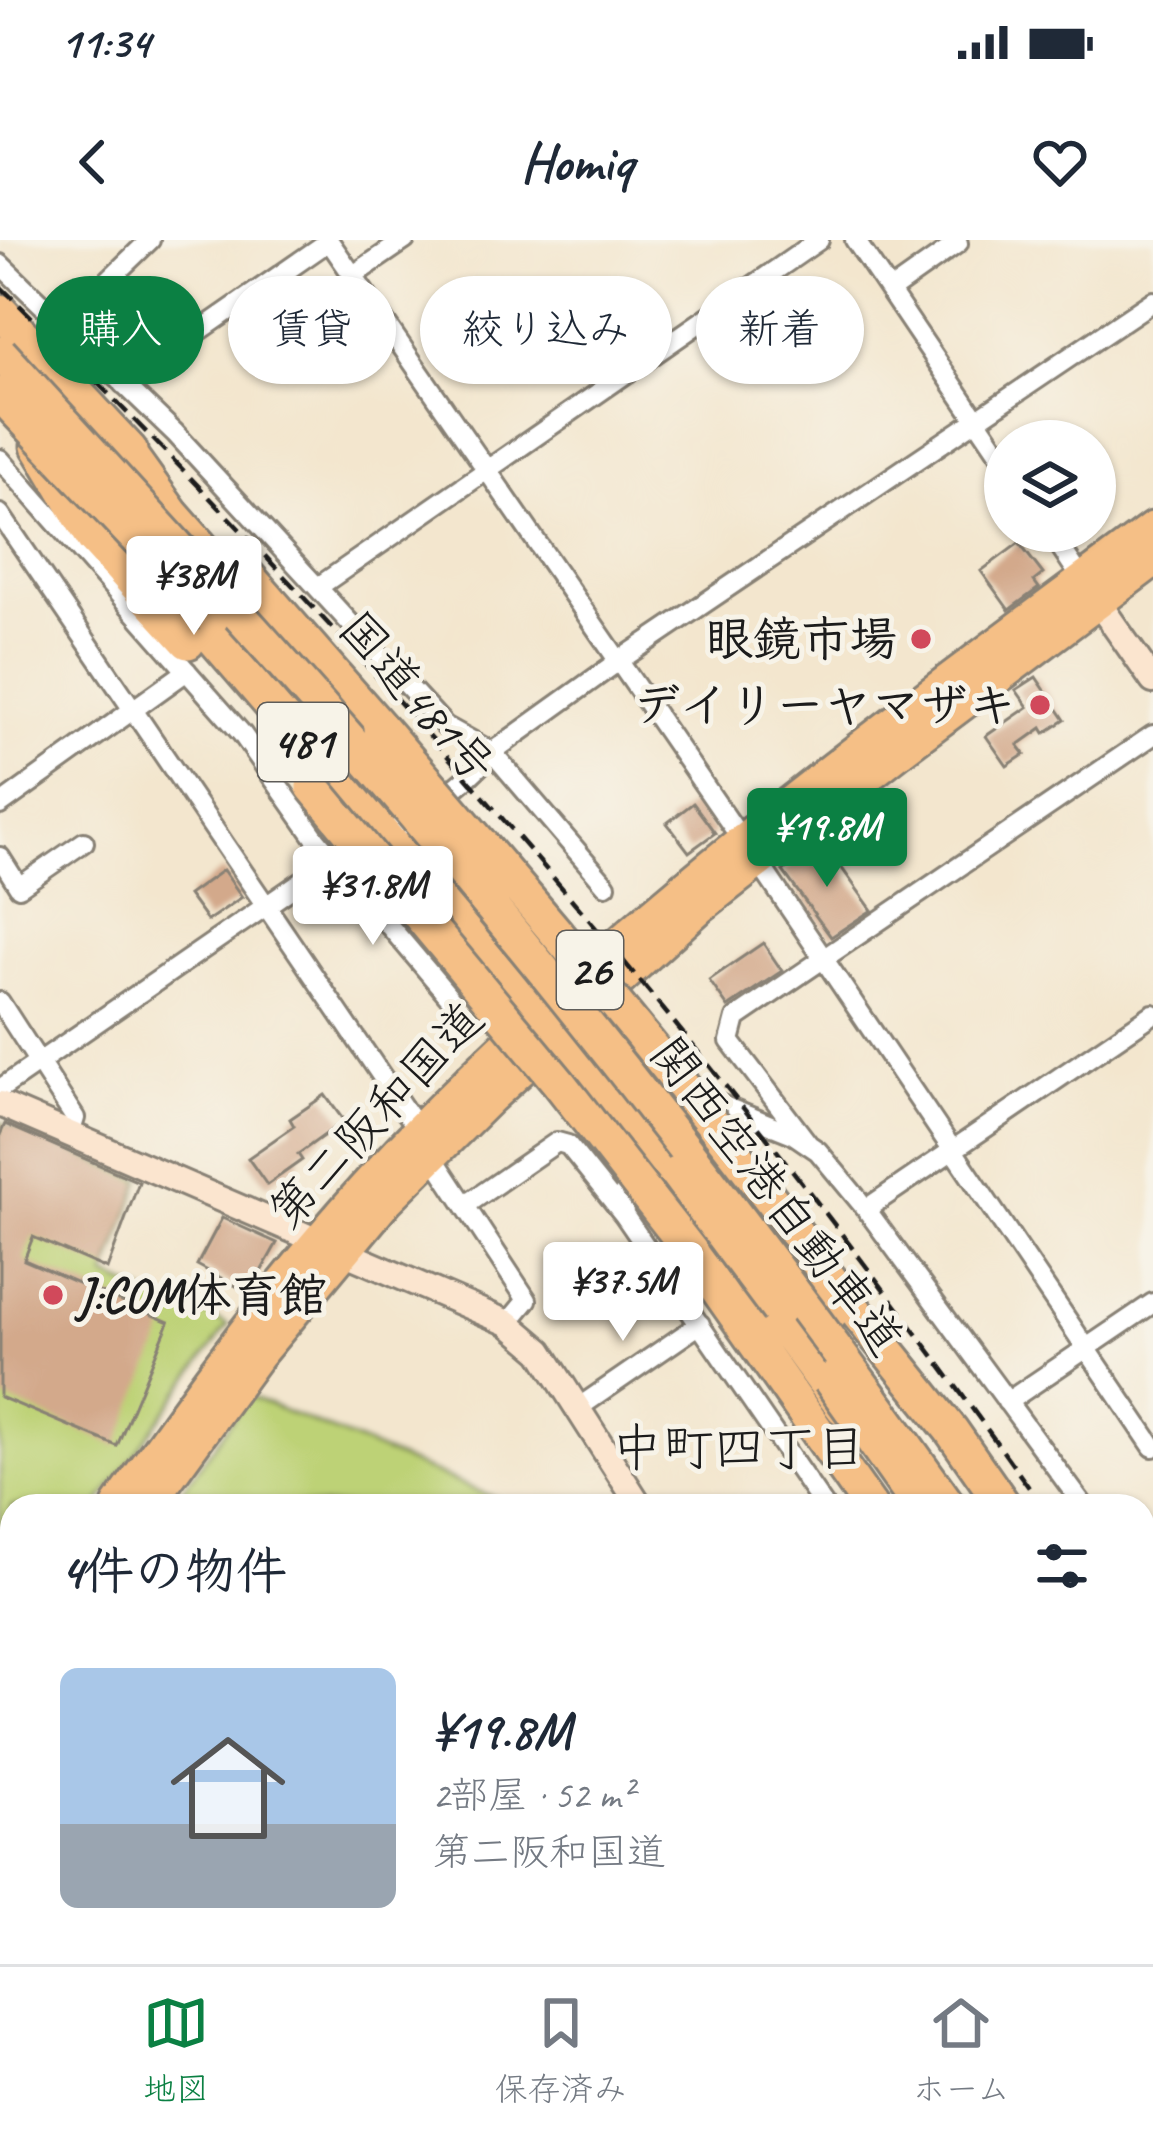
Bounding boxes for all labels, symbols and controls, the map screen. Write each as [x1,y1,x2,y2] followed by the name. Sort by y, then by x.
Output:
[60,14,150,71] text: 11:34
[520,128,633,196] text: Homiq
[60,129,126,195] icon: back
[1027,129,1093,195] icon: heart
[36,276,204,384] chip: 購入
[228,276,396,384] chip: 賃貸
[420,276,672,384] chip: 絞り込み
[696,276,864,384] chip: 新着
[984,420,1116,552] map controls
[984,420,1116,552] button: layers
[123,536,265,638] pin: ¥38M
[153,550,235,599] text: ¥38M
[326,599,508,795] street label: 国道481号
[705,609,897,669] place label: 眼鏡市場
[908,626,934,652] marker: 眼鏡市場
[633,675,1016,735] place label: デイリーヤマザキ
[1027,692,1053,718] marker: デイリーヤマザキ
[258,703,348,781] road number: 481
[729,788,925,890] pin: ¥19.8M
[774,802,880,851] text: ¥19.8M
[275,846,471,948] pin: ¥31.8M
[320,860,426,909] text: ¥31.8M
[557,931,623,1009] road number: 26
[256,989,496,1241] street label: 第二阪和国道
[637,1025,917,1367] street label: 関西空港自動車道
[525,1242,721,1344] pin: ¥37.5M
[570,1256,676,1305] text: ¥37.5M
[74,1265,327,1325] place label: J:COM体育館
[40,1282,66,1308] marker: J:COM体育館
[611,1416,867,1480] district label: 中町四丁目
[1029,1533,1095,1599] icon: filters
[60,1539,287,1603] text: 4件の物件
[432,1699,570,1763] text: ¥19.8M
[156,1716,300,1860] icon: home
[432,1771,633,1820] text: 2部屋 · 52 m²
[432,1828,666,1877] text: 第二阪和国道
[143,1990,209,2110] tab: 地図
[495,1990,627,2110] tab: 保存済み
[912,1990,1010,2110] tab: ホーム

